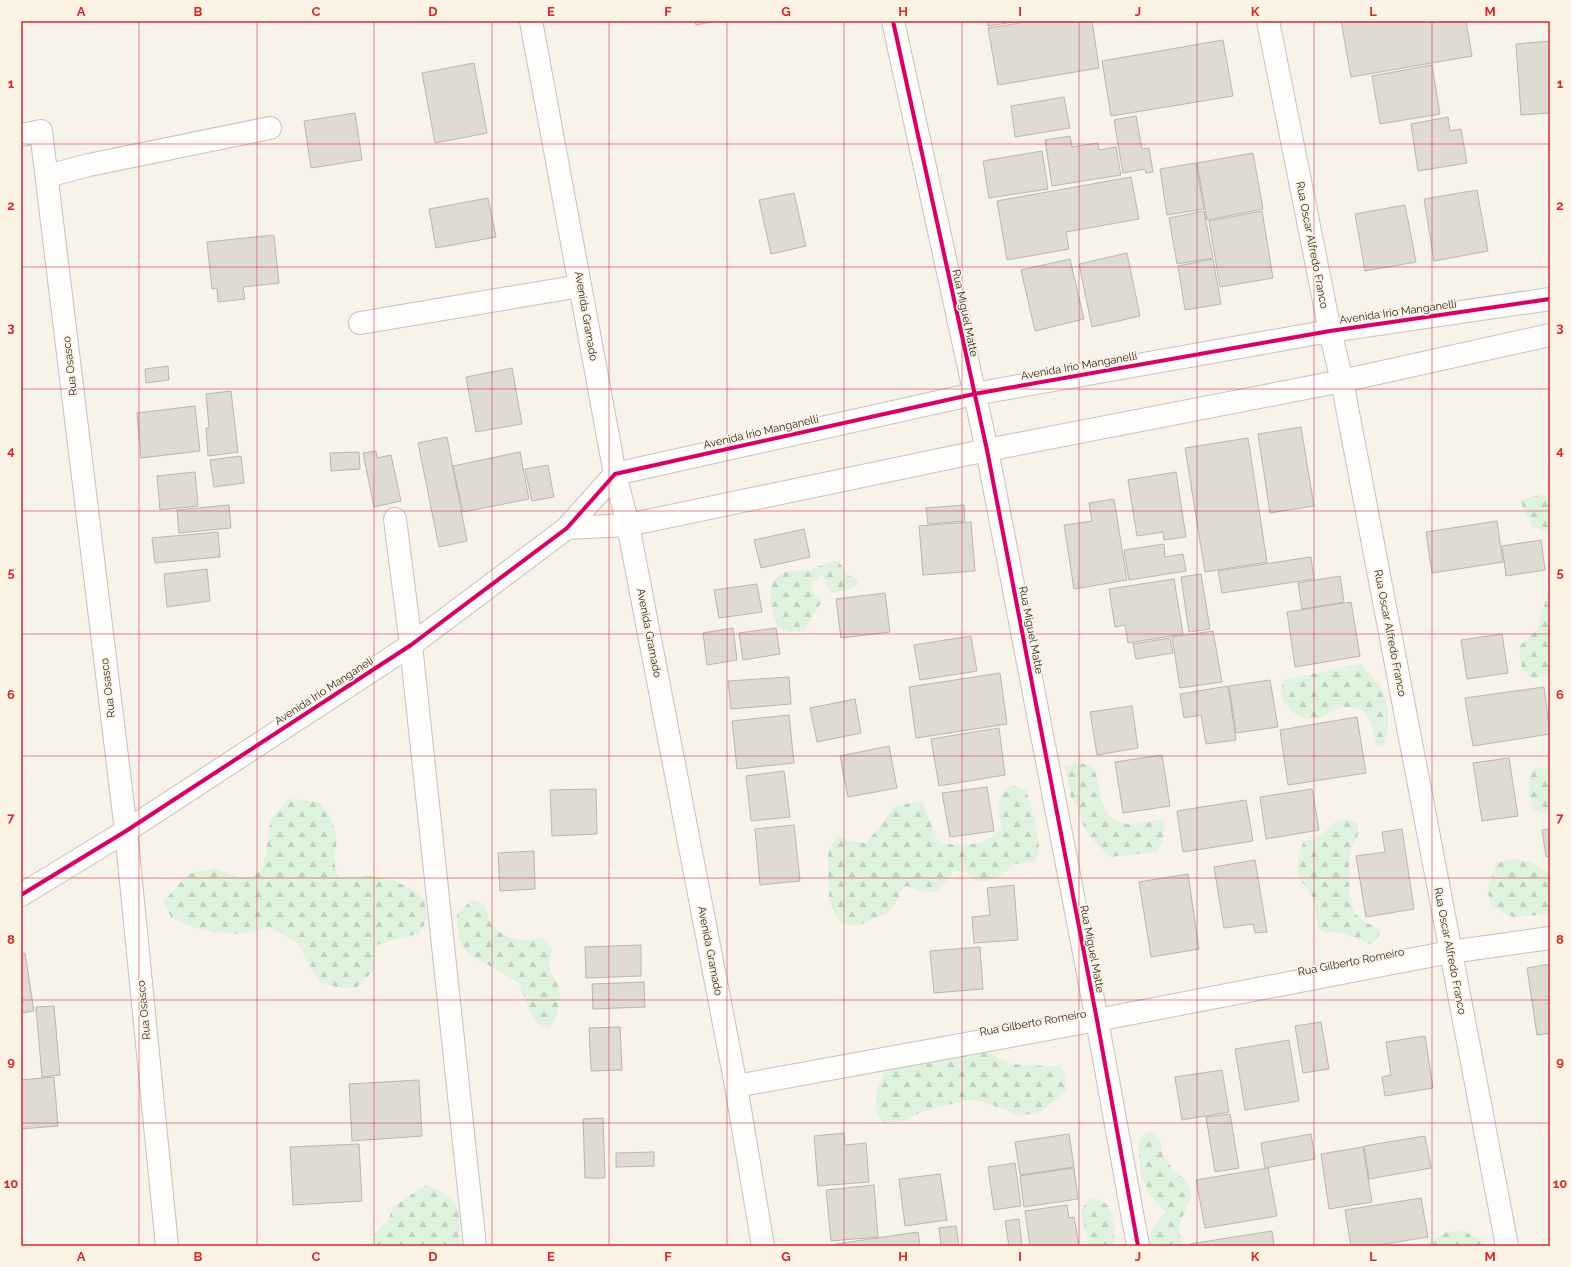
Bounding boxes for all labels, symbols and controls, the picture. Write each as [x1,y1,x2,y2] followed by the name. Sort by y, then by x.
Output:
[77,4,86,19] text: A
[194,4,203,19] text: B
[312,4,321,19] text: C
[428,4,438,19] text: D
[547,4,555,19] text: E
[664,4,672,19] text: F
[781,4,791,19] text: G
[898,4,908,19] text: H
[1018,4,1022,19] text: I
[1135,4,1141,19] text: J
[1251,4,1260,19] text: K
[1369,4,1377,19] text: L
[1484,4,1496,19] text: M
[8,76,15,91] text: 1
[1557,76,1564,91] text: 1
[1293,180,1331,310] street label: Rua Oscar Alfredo Franco
[7,198,15,213] text: 2
[1556,198,1564,213] text: 2
[949,268,981,358] street label: Rua Miguel Matte
[572,270,600,362] street label: Avenida Gramado
[1339,297,1457,327] street label: Avenida Irio Manganelli
[7,320,15,335] text: 3
[1556,320,1564,335] text: 3
[60,335,80,396] street label: Rua Osasco
[1020,349,1138,383] street label: Avenida Irio Manganelli
[702,412,820,452] street label: Avenida Irio Manganelli
[7,443,15,458] text: 4
[1556,443,1564,458] text: 4
[7,565,15,580] text: 5
[1556,565,1564,580] text: 5
[1371,568,1409,698] street label: Rua Oscar Alfredo Franco
[1016,585,1046,675] street label: Rua Miguel Matte
[634,587,664,679] street label: Avenida Gramado
[272,654,376,728] street label: Avenida Irio Manganeli
[98,657,118,718] street label: Rua Osasco
[7,687,15,702] text: 6
[1556,687,1564,702] text: 6
[7,810,15,825] text: 7
[1556,810,1564,825] text: 7
[1431,886,1469,1016] street label: Rua Oscar Alfredo Franco
[1077,904,1107,994] street label: Rua Miguel Matte
[695,905,725,997] street label: Avenida Gramado
[7,932,15,947] text: 8
[1556,932,1564,947] text: 8
[1297,945,1406,979] street label: Rua Gilberto Romeiro
[134,979,154,1040] street label: Rua Osasco
[978,1007,1088,1039] street label: Rua Gilberto Romeiro
[7,1054,15,1069] text: 9
[1556,1054,1564,1069] text: 9
[4,1176,18,1191] text: 10
[1553,1176,1567,1191] text: 10
[77,1249,86,1264] text: A
[194,1249,203,1264] text: B
[312,1249,321,1264] text: C
[428,1249,438,1264] text: D
[547,1249,555,1264] text: E
[664,1249,672,1264] text: F
[781,1249,791,1264] text: G
[898,1249,908,1264] text: H
[1018,1249,1022,1264] text: I
[1135,1249,1141,1264] text: J
[1251,1249,1260,1264] text: K
[1369,1249,1377,1264] text: L
[1484,1249,1496,1264] text: M

